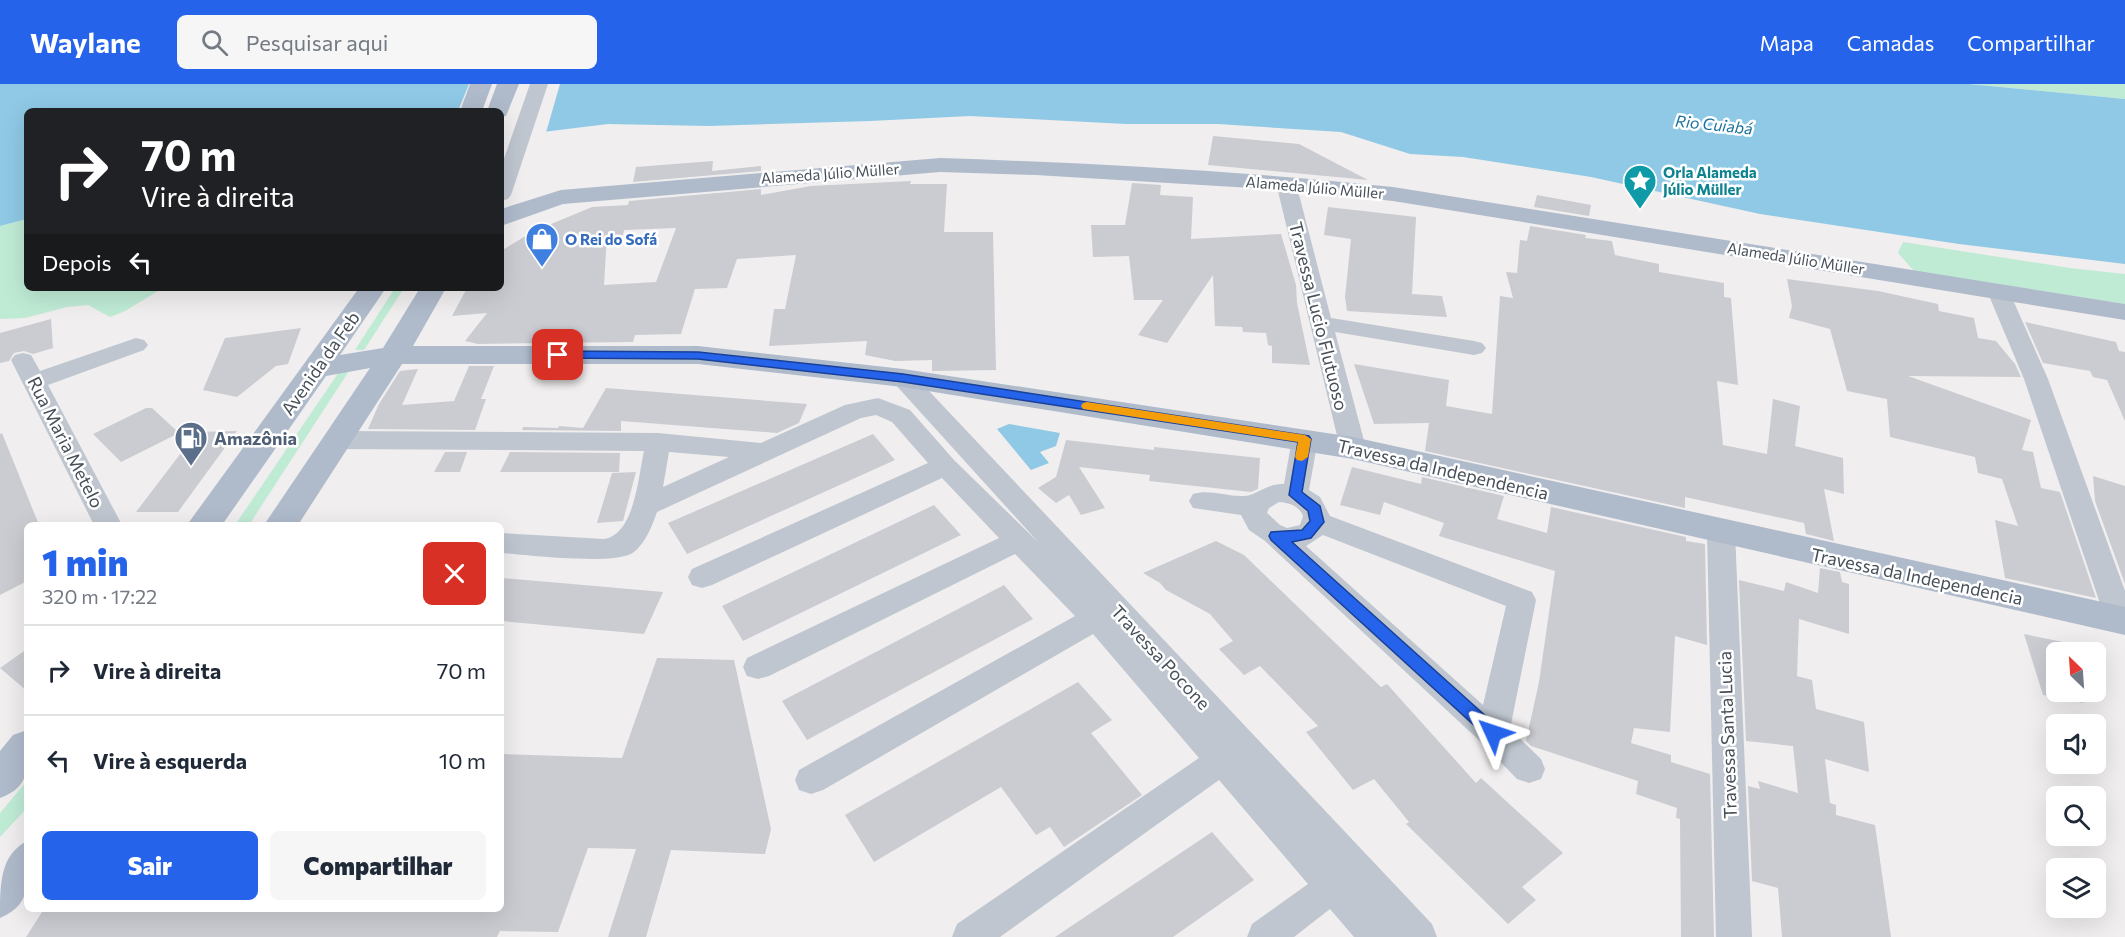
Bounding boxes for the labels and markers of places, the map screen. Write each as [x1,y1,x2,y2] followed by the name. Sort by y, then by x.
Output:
[1622,163,1658,210] place icon: Orla Alameda Júlio Müller
[1663,163,1757,198] place label: Orla Alameda Júlio Müller
[524,221,560,268] shop icon: O Rei do Sofá
[565,230,657,248] place label: O Rei do Sofá
[532,329,583,380] pin
[173,420,209,467] fuel station icon: Amazônia
[214,427,297,449] place label: Amazônia

